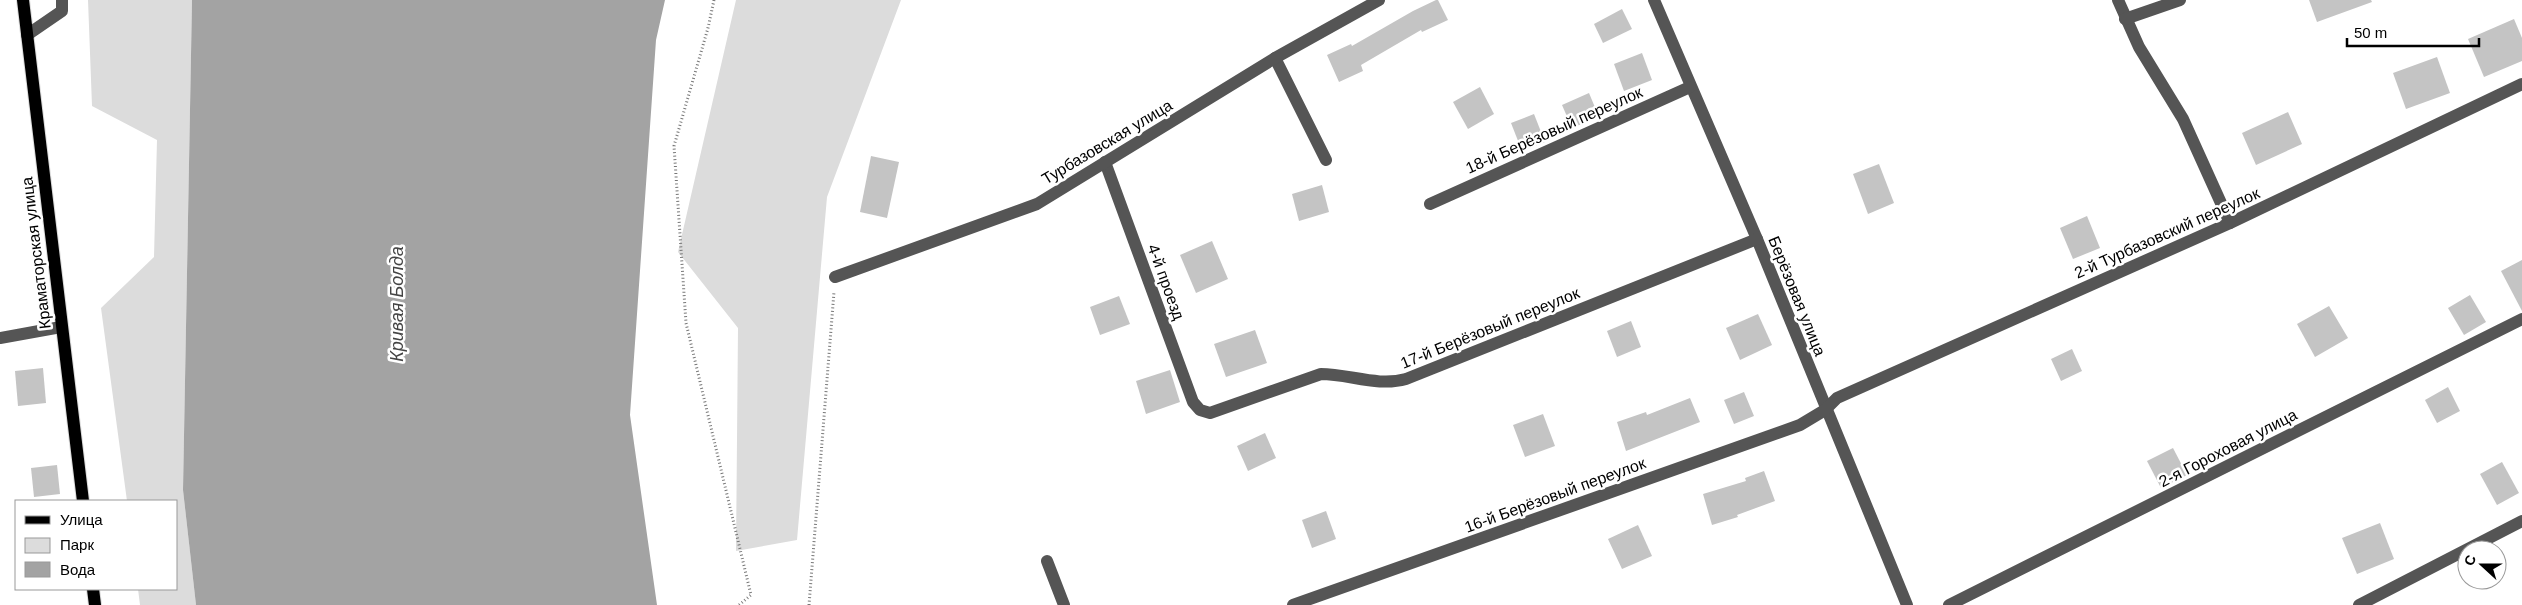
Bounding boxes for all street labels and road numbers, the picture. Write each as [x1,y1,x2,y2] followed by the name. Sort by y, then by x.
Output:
[1463,83,1646,177] street label: 18-й Берёзовый переулок
[1039,96,1175,188] street label: Турбазовская улица
[18,176,54,330] street label: Краматорская улица
[2072,184,2263,282] street label: 2-й Турбазовский переулок
[1765,234,1829,358] street label: Берёзовая улица
[1145,242,1188,323] street label: 4-й проезд
[1398,284,1583,372] street label: 17-й Берёзовый переулок
[2156,406,2300,490] street label: 2-я Гороховая улица
[1462,454,1649,536] street label: 16-й Берёзовый переулок

